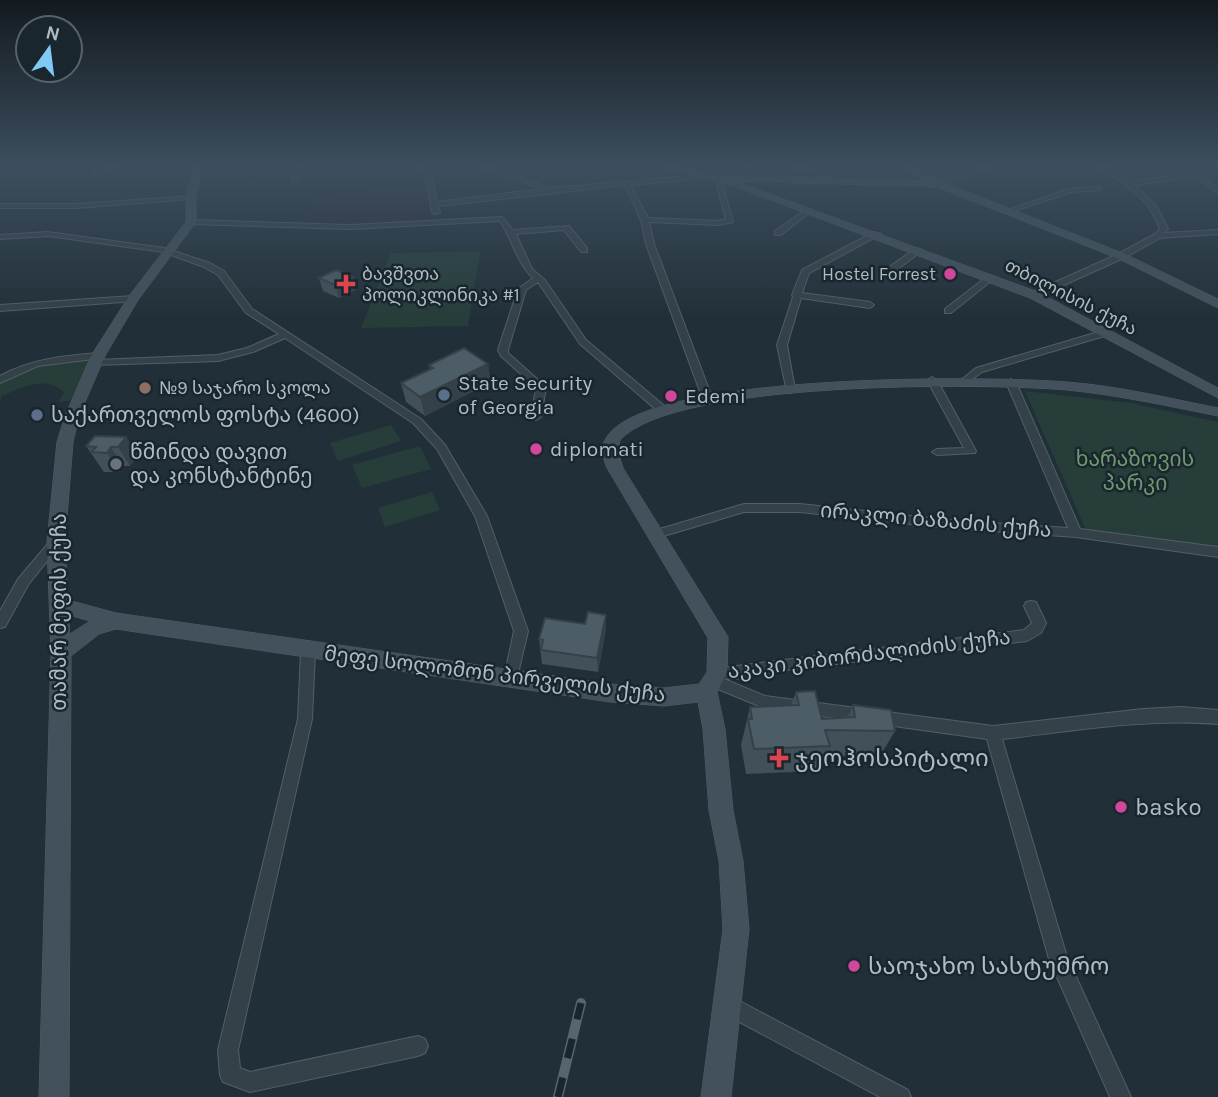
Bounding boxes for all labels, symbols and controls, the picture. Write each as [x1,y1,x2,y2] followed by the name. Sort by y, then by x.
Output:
[14,14,84,84] north arrow
[44,21,62,46] text: N
[1001,254,1141,340] street label: თბილისის ქუჩა
[362,263,520,306] place label: ბავშვთა პოლიკლინიკა #1
[822,263,936,285] place label: Hostel Forrest
[942,266,958,282] marker: Hostel Forrest
[336,274,356,294] marker: ბავშვთა პოლიკლინიკა #1
[458,371,593,419] place label: State Security of Georgia
[159,377,331,399] place label: №9 საჯარო სკოლა
[137,380,153,396] marker: №9 საჯარო სკოლა
[685,384,746,408] place label: Edemi
[436,387,452,403] marker: State Security of Georgia
[663,388,679,404] marker: Edemi
[51,403,360,428] place label: საქართველოს ფოსტა (4600)
[29,407,45,423] marker: საქართველოს ფოსტა (4600)
[550,437,644,461] place label: diplomati
[130,440,313,489] place label: წმინდა დავით და კონსტანტინე
[528,441,544,457] marker: diplomati
[1076,447,1194,495] park label: ხარაზოვის პარკი
[108,456,124,472] marker: წმინდა დავით და კონსტანტინე
[819,498,1053,543] street label: ირაკლი ბაზაძის ქუჩა
[47,513,71,711] street label: თამარ მეფის ქუჩა
[726,625,1012,684] street label: აკაკი კიბორძალიძის ქუჩა
[323,641,667,708] street label: მეფე სოლომონ პირველის ქუჩა
[795,744,989,772] place label: ჯეოჰოსპიტალი
[769,748,789,768] marker: ჯეოჰოსპიტალი
[1135,793,1202,821] place label: basko
[1113,799,1129,815] marker: basko
[868,952,1109,980] place label: საოჯახო სასტუმრო
[846,958,862,974] marker: საოჯახო სასტუმრო

